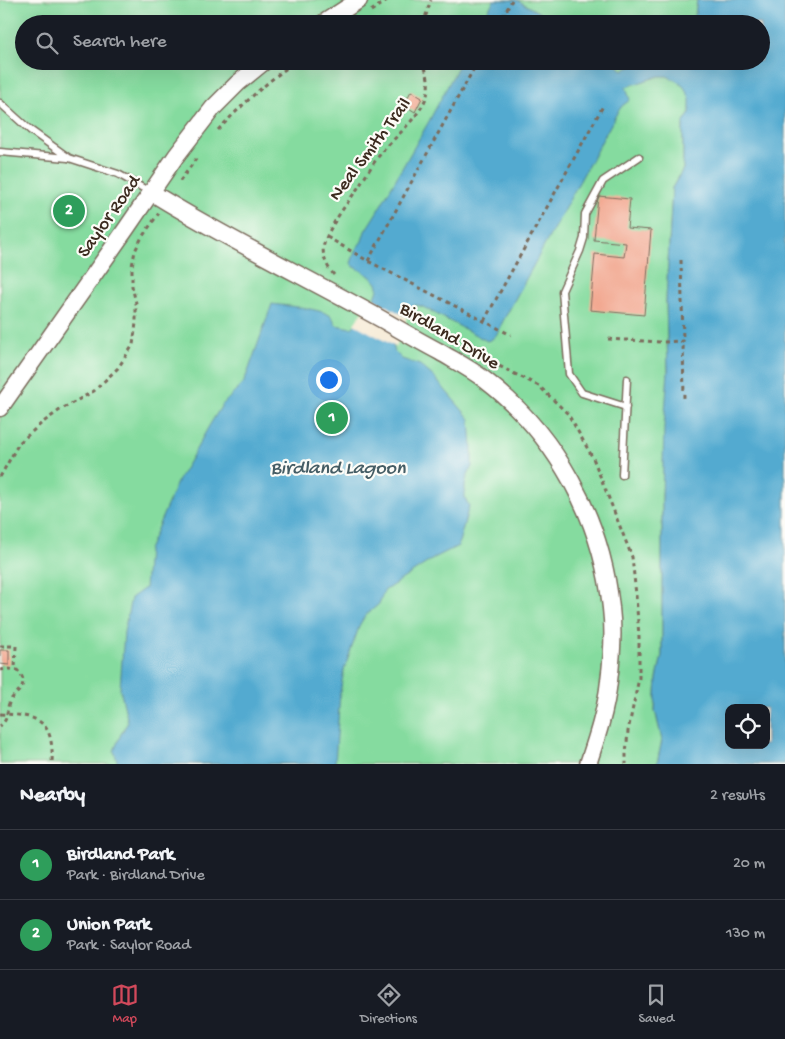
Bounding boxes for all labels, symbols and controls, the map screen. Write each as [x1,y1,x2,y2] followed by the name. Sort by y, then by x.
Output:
[15,15,770,70] search box
[33,29,61,57] icon: search
[73,31,167,54] text: Search here
[325,94,417,206] street label: Neal Smith Trail
[73,170,148,263] street label: Saylor Road
[53,192,85,230] pin: 2
[394,298,503,376] street label: Birdland Drive
[316,367,342,393] your location
[316,399,348,437] pin: 1
[271,458,406,481] water label: Birdland Lagoon
[725,704,770,749] map controls
[725,704,770,749] button: locate
[20,784,85,809] text: Nearby
[710,787,765,806] text: 2 results
[67,844,174,867] text: Birdland Park
[33,855,39,874] text: 1
[733,855,765,874] text: 20 m
[67,867,205,886] text: Park · Birdland Drive
[67,914,151,937] text: Union Park
[32,925,40,944] text: 2
[726,925,765,944] text: 130 m
[67,937,191,956] text: Park · Saylor Road
[111,981,139,1028] tab: Map
[360,981,417,1028] tab: Directions
[638,981,674,1028] tab: Saved

